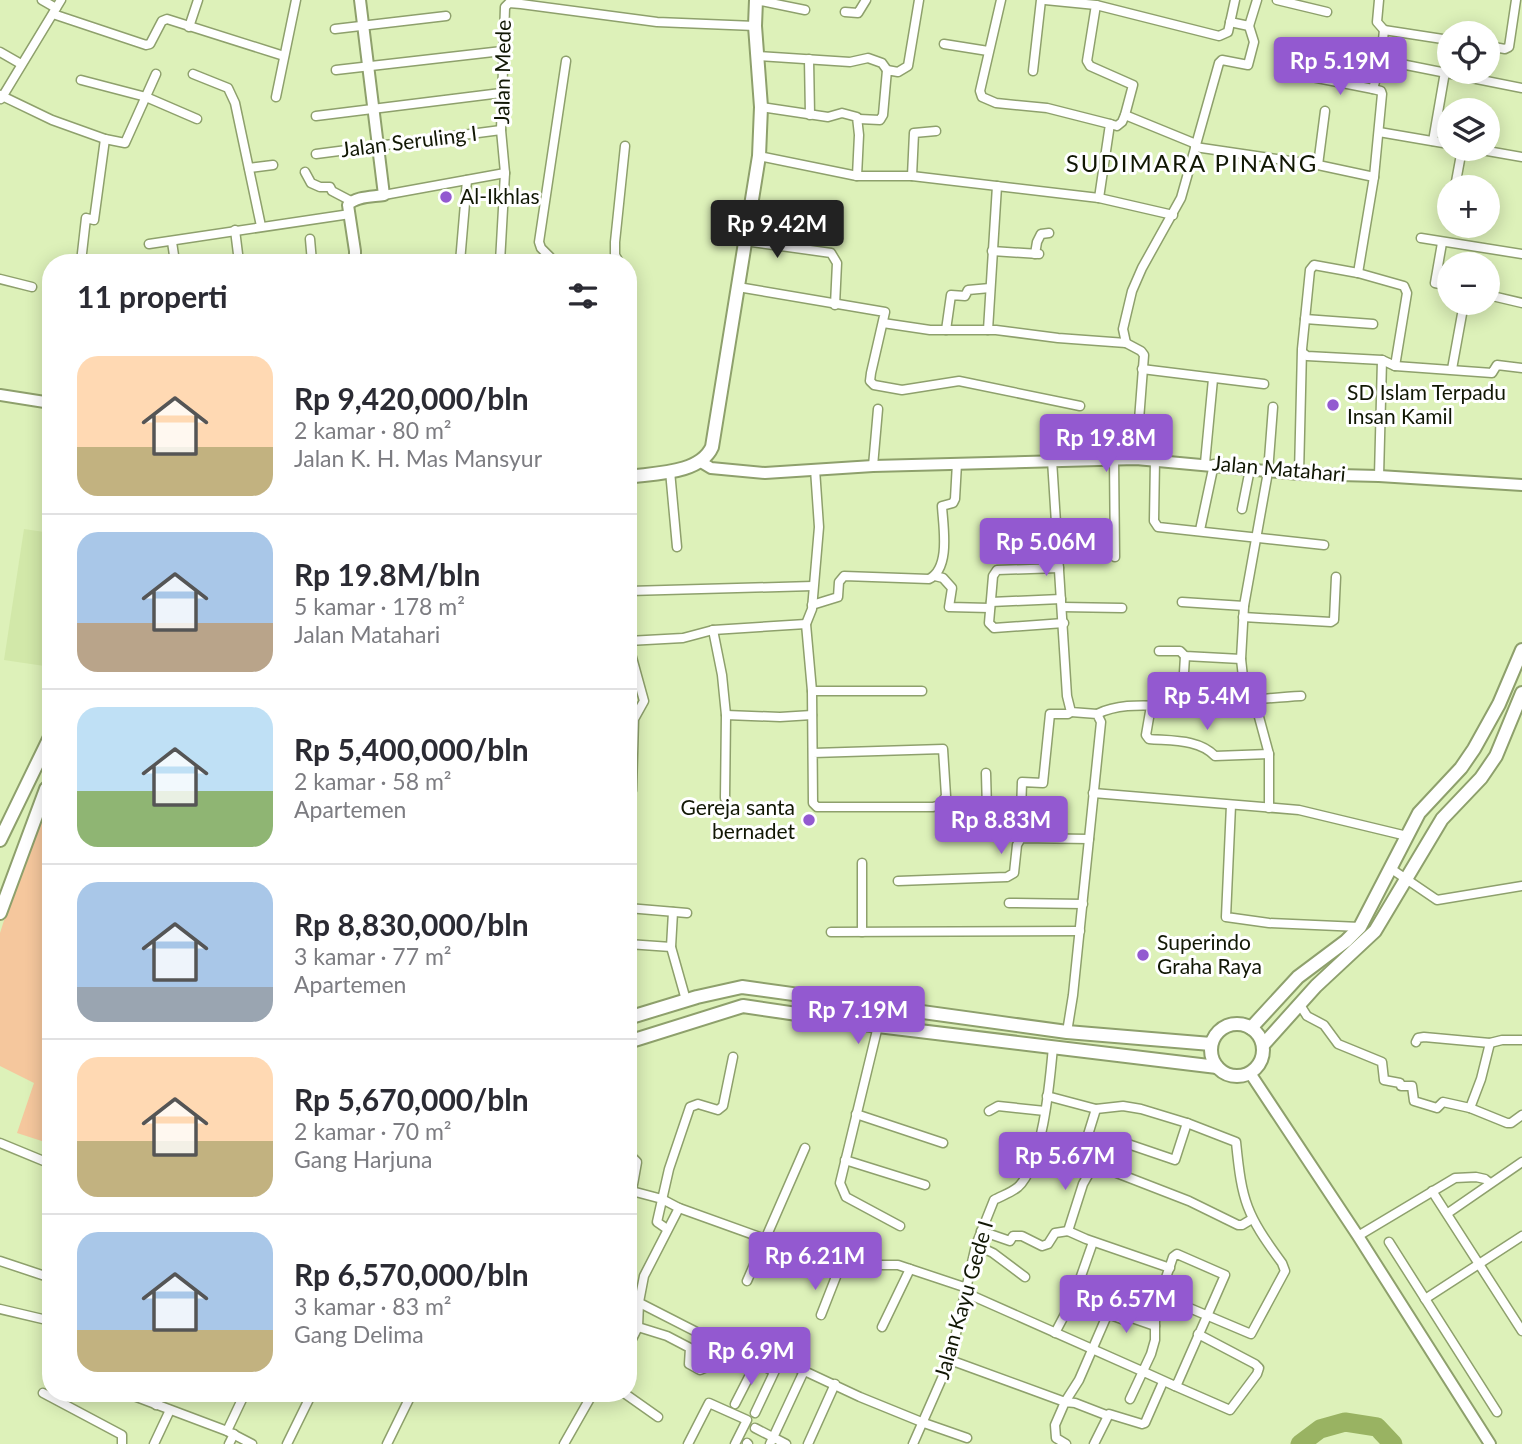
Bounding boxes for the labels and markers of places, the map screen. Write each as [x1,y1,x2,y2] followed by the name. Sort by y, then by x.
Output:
[1268,38,1412,97] pin: Rp 5.19M
[460,183,540,208] place label: Al-Ikhlas
[438,189,454,205] marker: Al-Ikhlas
[705,201,849,260] pin: Rp 9.42M
[1347,379,1506,428] place label: SD Islam Terpadu Insan Kamil
[1325,397,1341,413] marker: SD Islam Terpadu Insan Kamil
[1034,414,1178,474] pin: Rp 19.8M
[974,518,1118,578] pin: Rp 5.06M
[1142,672,1272,732] pin: Rp 5.4M
[680,794,795,843] place label: Gereja santa bernadet
[929,796,1073,856] pin: Rp 8.83M
[801,812,817,828] marker: Gereja santa bernadet
[1157,929,1262,978] place label: Superindo Graha Raya
[1135,947,1151,963] marker: Superindo Graha Raya
[786,986,930,1046] pin: Rp 7.19M
[993,1132,1137,1192] pin: Rp 5.67M
[743,1232,887,1292] pin: Rp 6.21M
[1054,1276,1198,1335] pin: Rp 6.57M
[686,1328,816,1387] pin: Rp 6.9M

